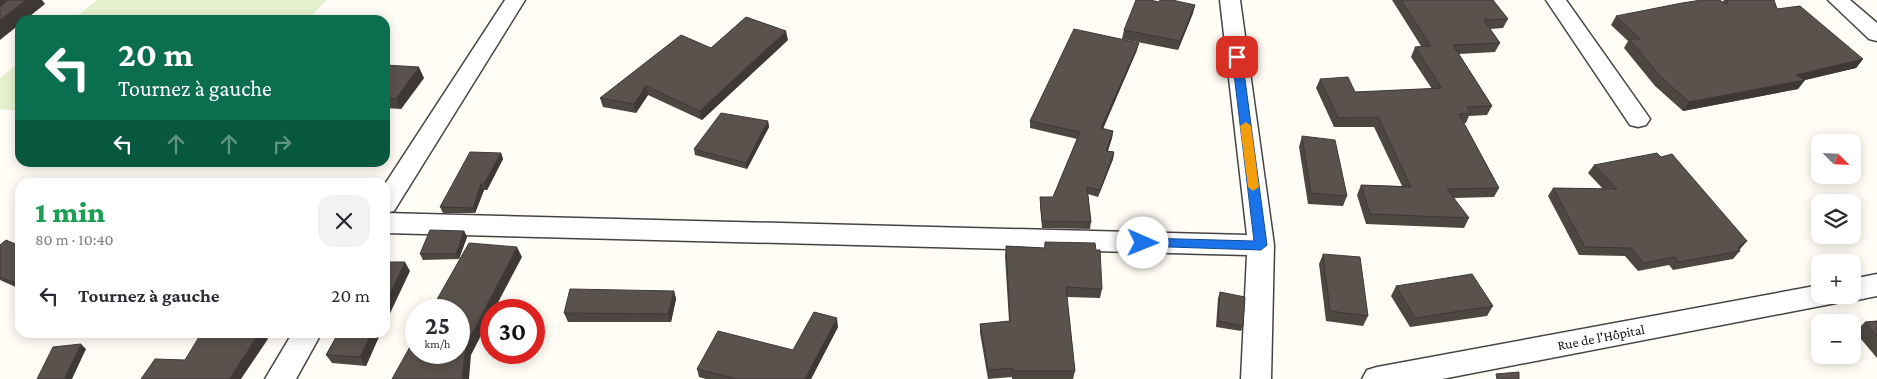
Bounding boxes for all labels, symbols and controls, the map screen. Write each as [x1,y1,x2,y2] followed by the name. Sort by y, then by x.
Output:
[35,35,100,100] icon: left
[118,35,193,74] text: 20 m
[1216,36,1258,78] pin
[1223,43,1251,71] icon: arrive
[118,76,272,101] text: Tournez à gauche
[109,130,137,158] icon: left
[162,130,190,158] icon: ahead
[215,130,243,158] icon: ahead
[268,130,296,158] icon: right
[1811,134,1861,184] north arrow
[1811,134,1861,364] map controls
[1811,194,1861,244] button: layers
[35,195,105,228] text: 1 min
[318,195,370,247] button: close
[1116,216,1168,268] position arrow
[35,231,114,248] text: 80 m · 10:40
[1811,254,1861,304] button: +
[35,282,63,310] icon: left
[78,285,220,306] text: Tournez à gauche
[331,285,370,306] text: 20 m
[480,299,545,364] speed limit sign: 30
[425,312,450,339] text: 25
[1811,314,1861,364] button: −
[1556,321,1646,353] street label: Rue de l'Hôpital
[425,337,450,351] text: km/h

